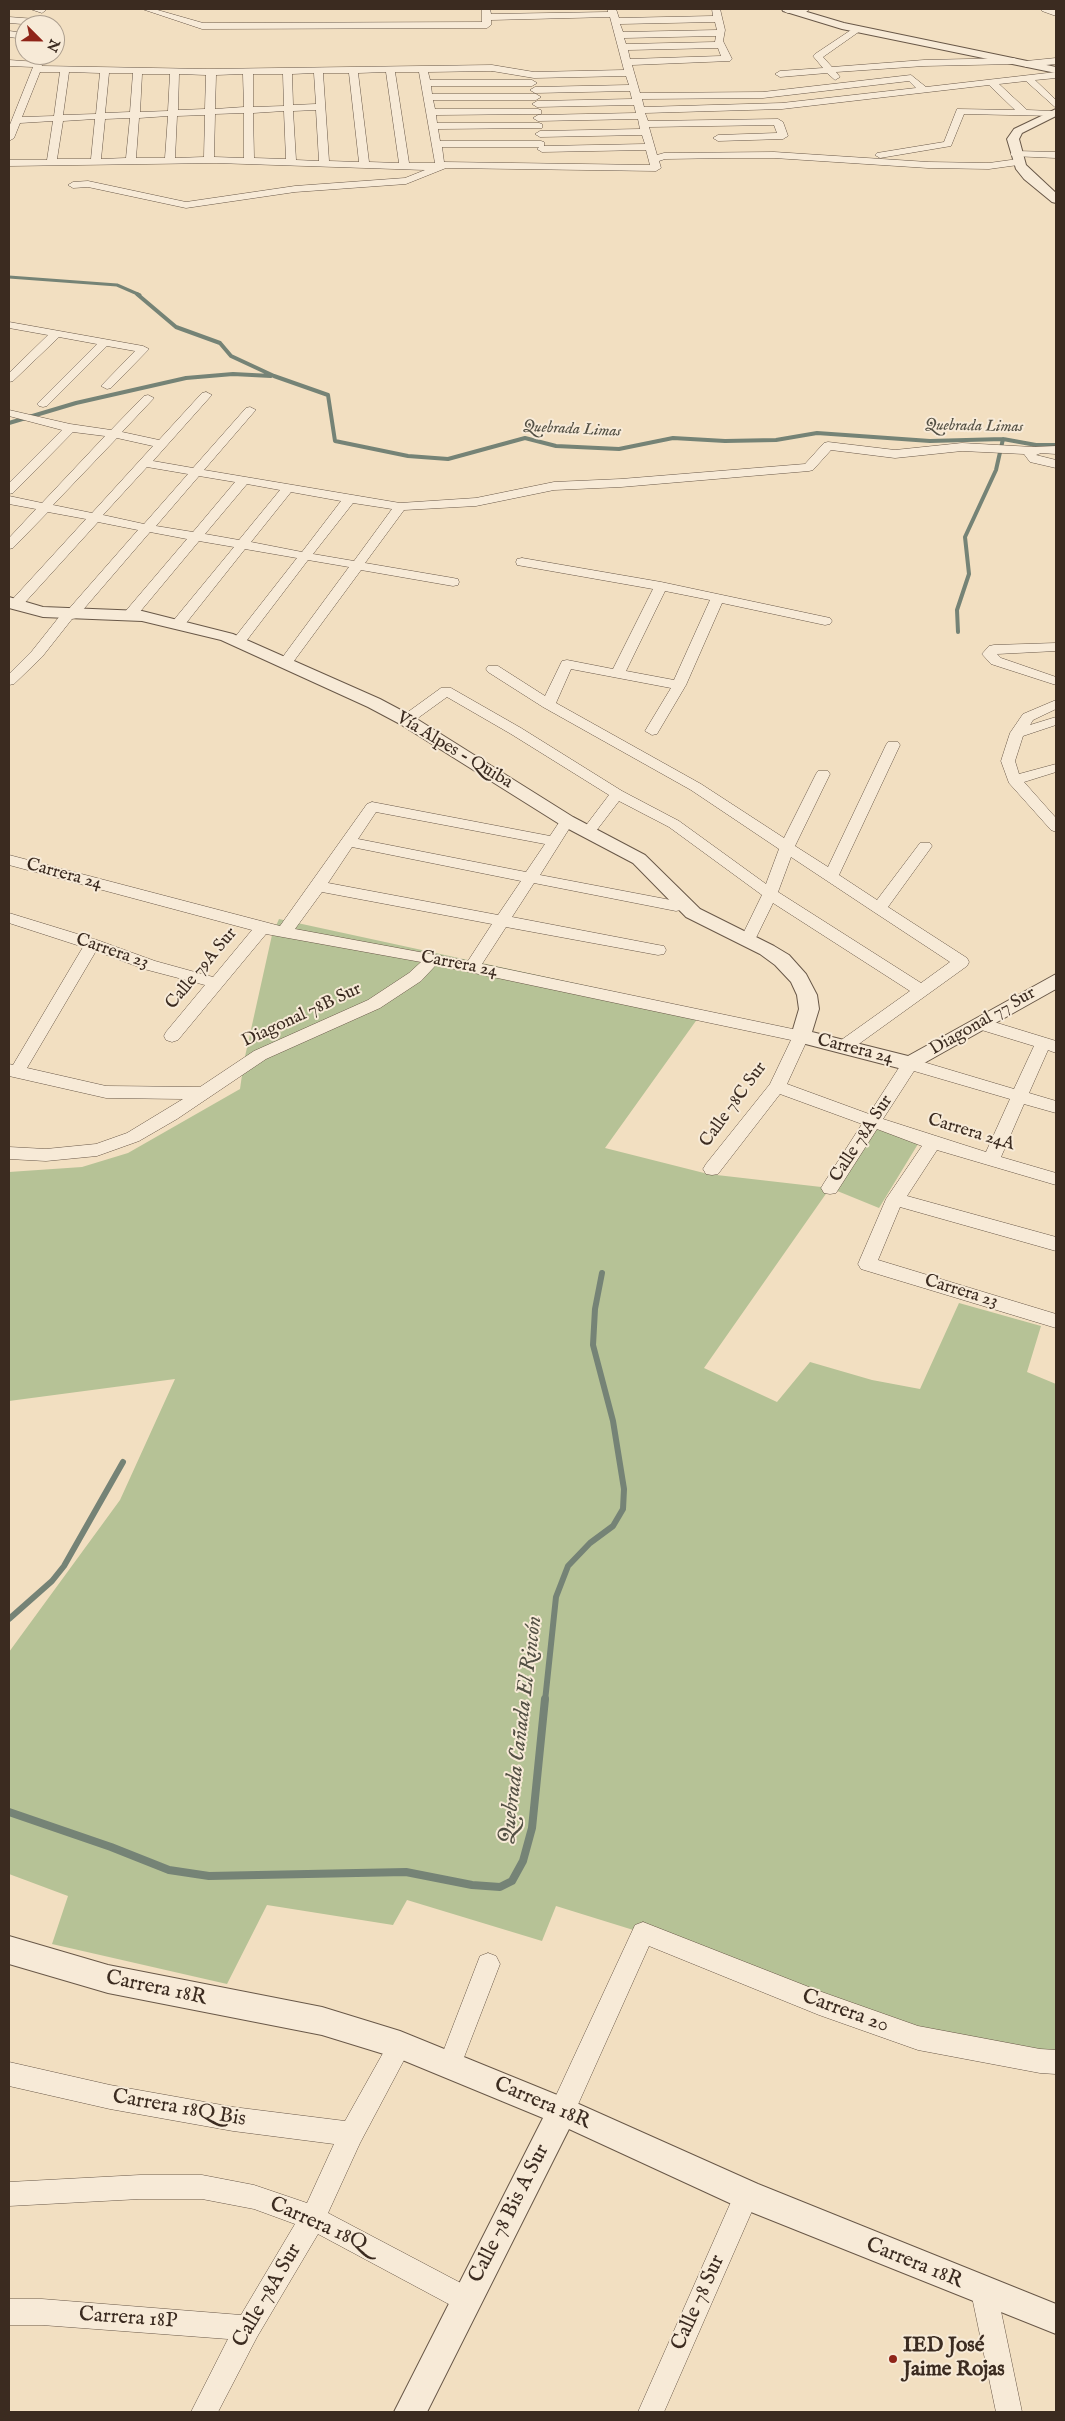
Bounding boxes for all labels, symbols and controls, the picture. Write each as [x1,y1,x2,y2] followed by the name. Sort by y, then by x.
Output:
[15,15,65,65] north arrow
[42,36,64,55] text: N
[925,417,1023,437] water label: Quebrada Limas
[522,418,622,442] water label: Quebrada Limas
[392,708,516,794] street label: Vía Alpes - Quiba
[24,855,104,895] street label: Carrera 24
[162,924,242,1014] street label: Calle 79A Sur
[73,929,151,975] street label: Carrera 23
[419,947,499,983] street label: Carrera 24
[239,979,365,1053] street label: Diagonal 78B Sur
[926,983,1040,1061] street label: Diagonal 77 Sur
[815,1030,895,1070] street label: Carrera 24
[696,1058,772,1152] street label: Calle 78C Sur
[826,1091,898,1187] street label: Calle 78A Sur
[925,1110,1017,1156] street label: Carrera 24A
[922,1271,1000,1313] street label: Carrera 23
[495,1615,549,1845] water label: Quebrada Cañada El Rincón
[103,1966,209,2012] street label: Carrera 18R
[798,1985,892,2039] street label: Carrera 20
[490,2072,594,2136] street label: Carrera 18R
[110,2085,248,2133] street label: Carrera 18Q Bis
[464,2141,556,2287] street label: Calle 78 Bis A Sur
[265,2192,371,2258] street label: Carrera 18Q
[862,2233,966,2295] street label: Carrera 18R
[228,2240,308,2352] street label: Calle 78A Sur
[667,2251,731,2355] street label: Calle 78 Sur
[78,2303,178,2335] street label: Carrera 18P
[903,2334,1005,2384] place label: IED José Jaime Rojas
[887,2353,899,2365] marker: IED José Jaime Rojas

